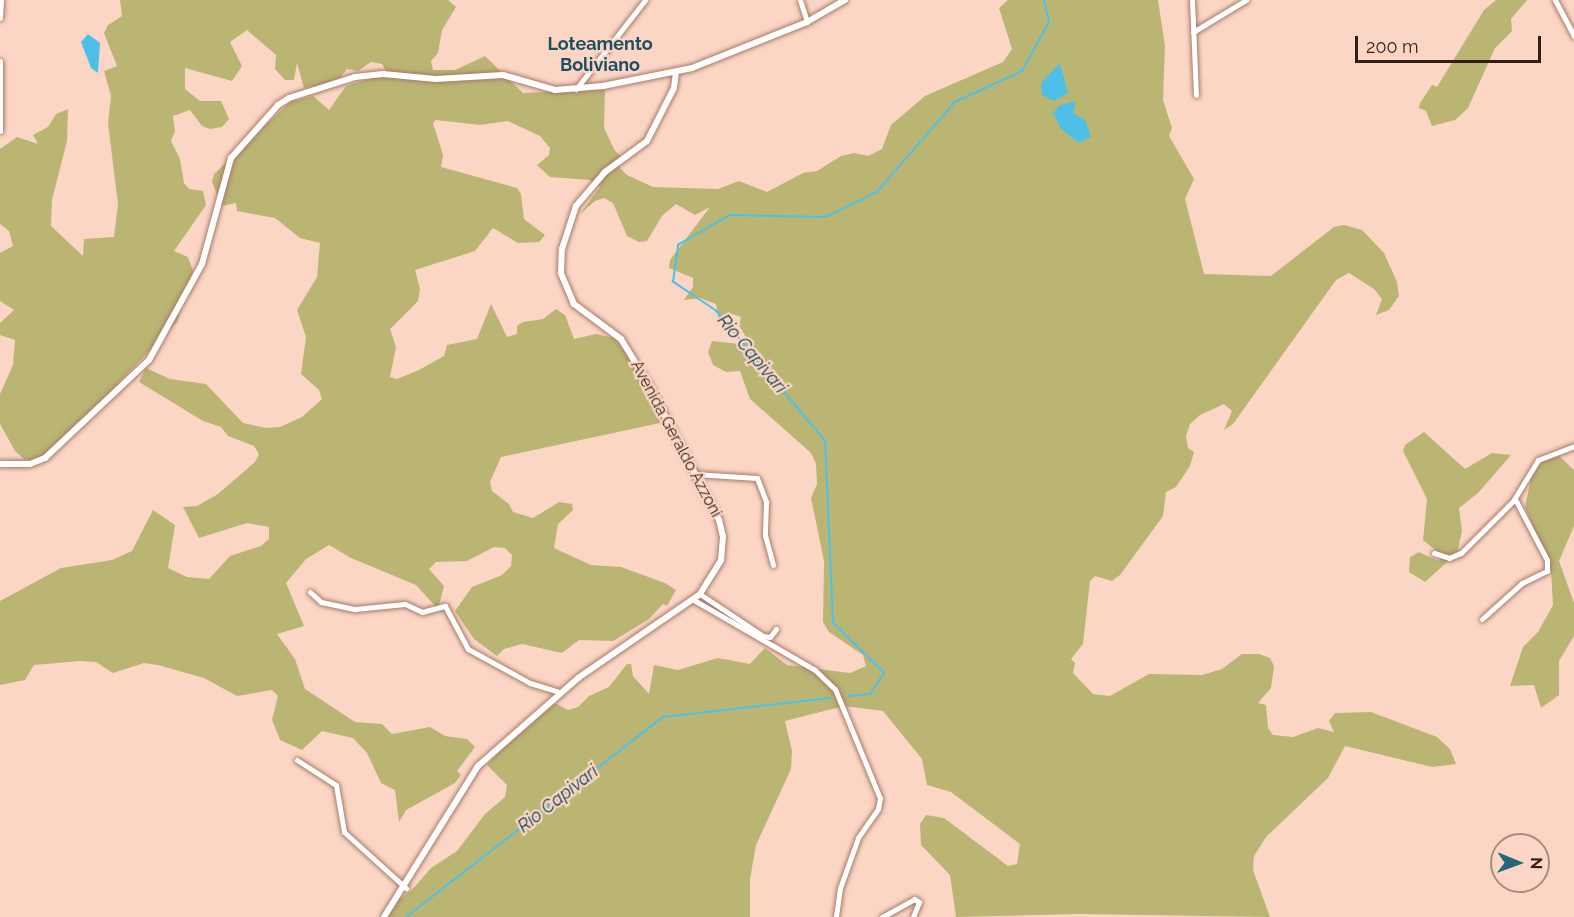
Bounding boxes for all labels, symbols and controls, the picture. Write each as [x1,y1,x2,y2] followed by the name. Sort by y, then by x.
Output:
[1358,24,1544,62] scale bar
[547,34,653,76] district label: Loteamento Boliviano
[1366,36,1419,57] text: 200 m
[713,310,791,398] water label: Rio Capivari
[626,357,726,521] street label: Avenida Geraldo Azzoni
[513,761,603,837] water label: Rio Capivari
[1490,833,1550,893] north arrow
[1527,857,1546,870] text: N

